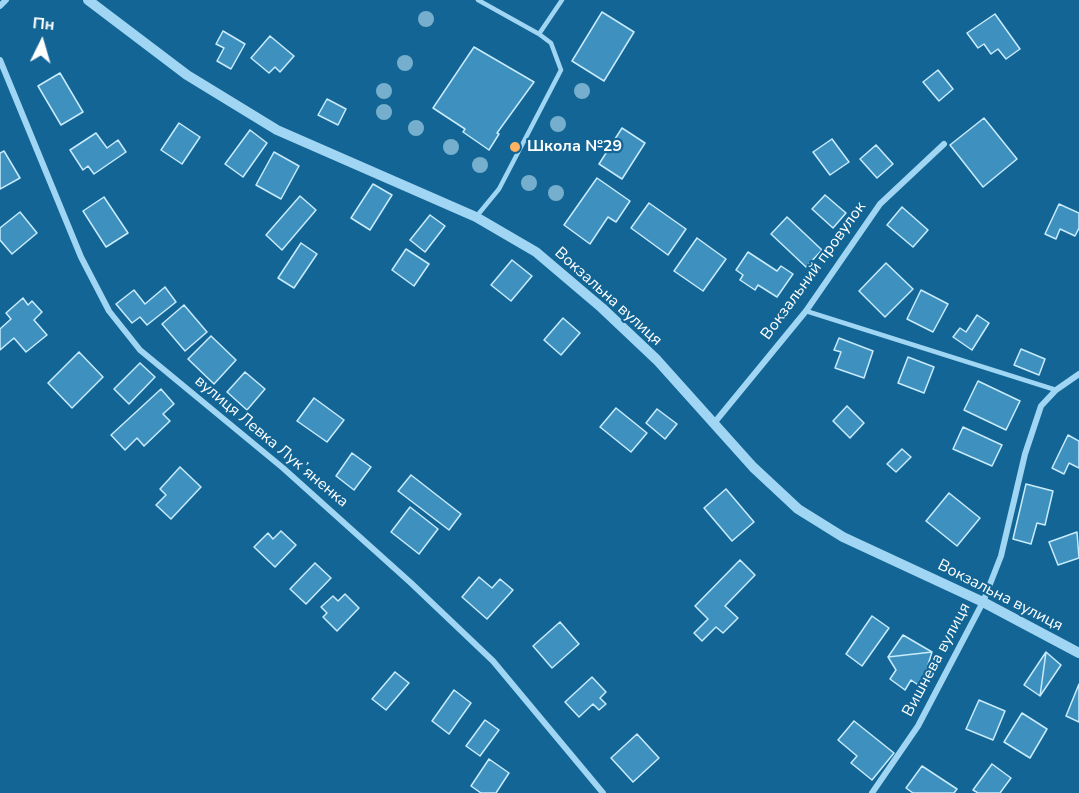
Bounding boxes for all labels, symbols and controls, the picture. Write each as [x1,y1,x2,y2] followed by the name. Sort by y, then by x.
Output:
[12,12,72,72] north arrow
[32,12,55,36] text: Пн
[527,137,622,157] place label: Школа №29
[508,140,522,154] marker: Школа №29
[757,198,871,344] street label: Вокзальний провулок
[550,244,666,350] street label: Вокзальна вулиця
[190,372,352,512] street label: вулиця Левка Лукʼяненка
[934,556,1066,636] street label: Вокзальна вулиця
[899,600,975,720] street label: Вишнева вулиця

